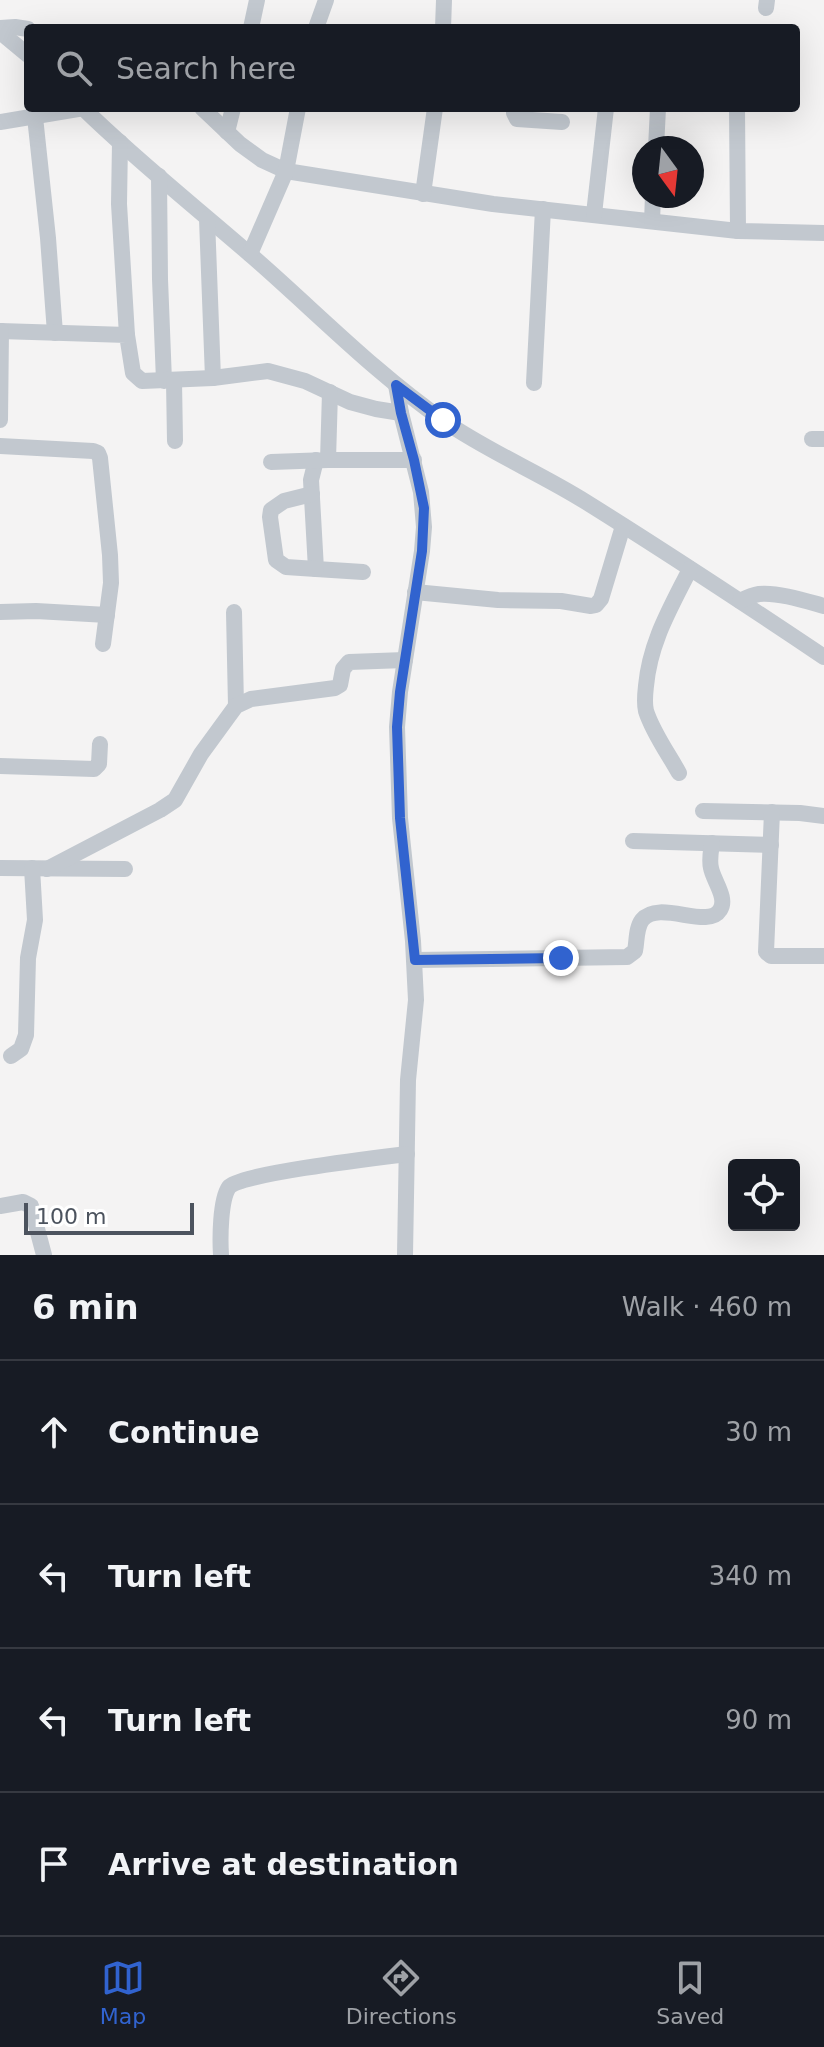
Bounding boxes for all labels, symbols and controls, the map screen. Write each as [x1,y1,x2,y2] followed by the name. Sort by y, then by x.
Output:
[24,24,800,112] search box
[52,46,96,90] icon: search
[116,51,296,86] text: Search here
[632,136,704,208] north arrow
[425,402,461,438] route start
[543,940,579,976] route end
[728,1159,800,1231] map controls
[728,1159,800,1231] button: locate
[24,1199,194,1235] scale bar
[36,1204,106,1229] text: 100 m
[32,1287,139,1327] text: 6 min
[622,1292,792,1322] text: Walk · 460 m
[32,1410,76,1454] icon: ahead
[108,1415,260,1450] text: Continue
[725,1417,792,1447] text: 30 m
[32,1554,76,1598] icon: left
[108,1559,251,1594] text: Turn left
[709,1561,792,1591] text: 340 m
[32,1698,76,1742] icon: left
[108,1703,251,1738] text: Turn left
[725,1705,792,1735] text: 90 m
[32,1842,76,1886] icon: arrive
[108,1847,459,1882] text: Arrive at destination
[100,1956,146,2029] tab: Map
[346,1956,457,2029] tab: Directions
[656,1956,724,2029] tab: Saved

